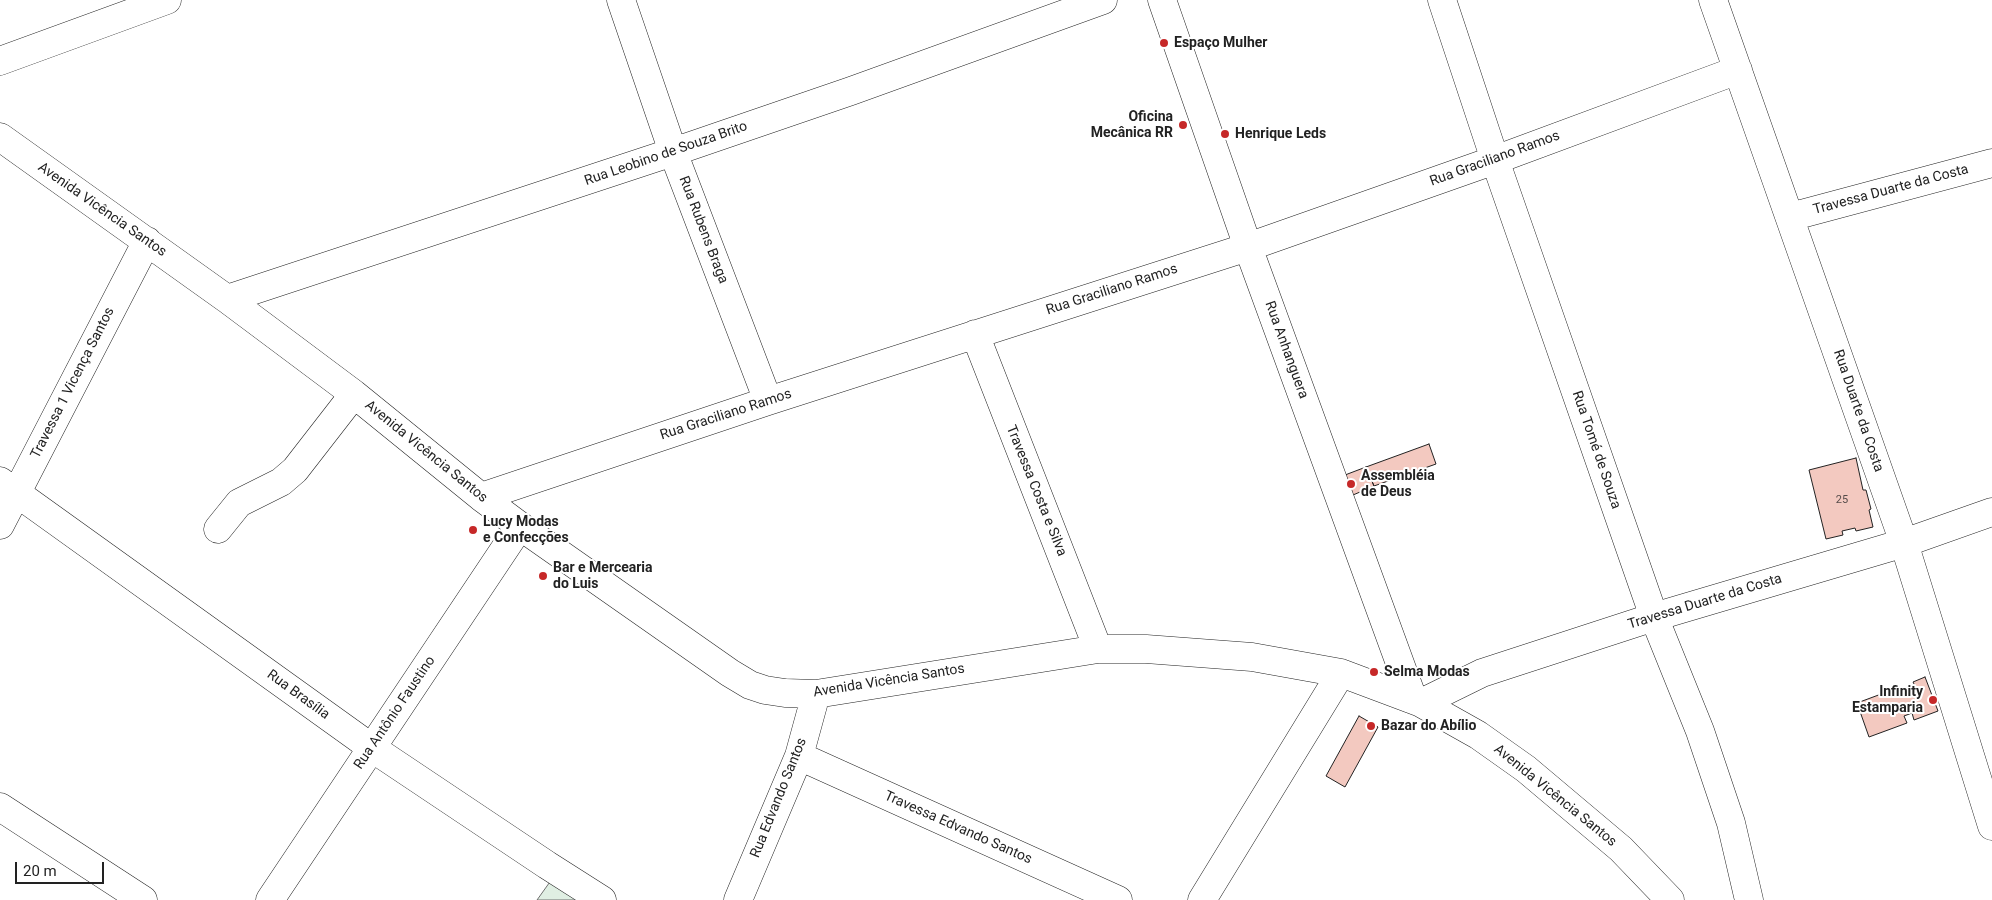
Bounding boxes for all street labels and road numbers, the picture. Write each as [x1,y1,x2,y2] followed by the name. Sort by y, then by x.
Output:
[582,118,750,190] street label: Rua Leobino de Souza Brito
[1428,128,1562,190] street label: Rua Graciliano Ramos
[35,159,169,261] street label: Avenida Vicência Santos
[1812,161,1970,219] street label: Travessa Duarte da Costa
[675,174,731,286] street label: Rua Rubens Braga
[1044,261,1180,319] street label: Rua Graciliano Ramos
[1261,299,1311,401] street label: Rua Anhanguera
[28,305,118,461] street label: Travessa 1 Vicença Santos
[1829,348,1887,474] street label: Rua Duarte da Costa
[658,386,794,444] street label: Rua Graciliano Ramos
[1568,389,1624,511] street label: Rua Tomé de Souza
[361,397,491,507] street label: Avenida Vicência Santos
[1002,423,1070,559] street label: Travessa Costa e Silva
[1626,571,1784,633] street label: Travessa Duarte da Costa
[351,653,439,773] street label: Rua Antônio Faustino
[812,661,966,701] street label: Avenida Vicência Santos
[263,667,333,723] street label: Rua Brasília
[747,736,811,860] street label: Rua Edvando Santos
[1490,741,1620,851] street label: Avenida Vicência Santos
[882,788,1034,868] street label: Travessa Edvando Santos

